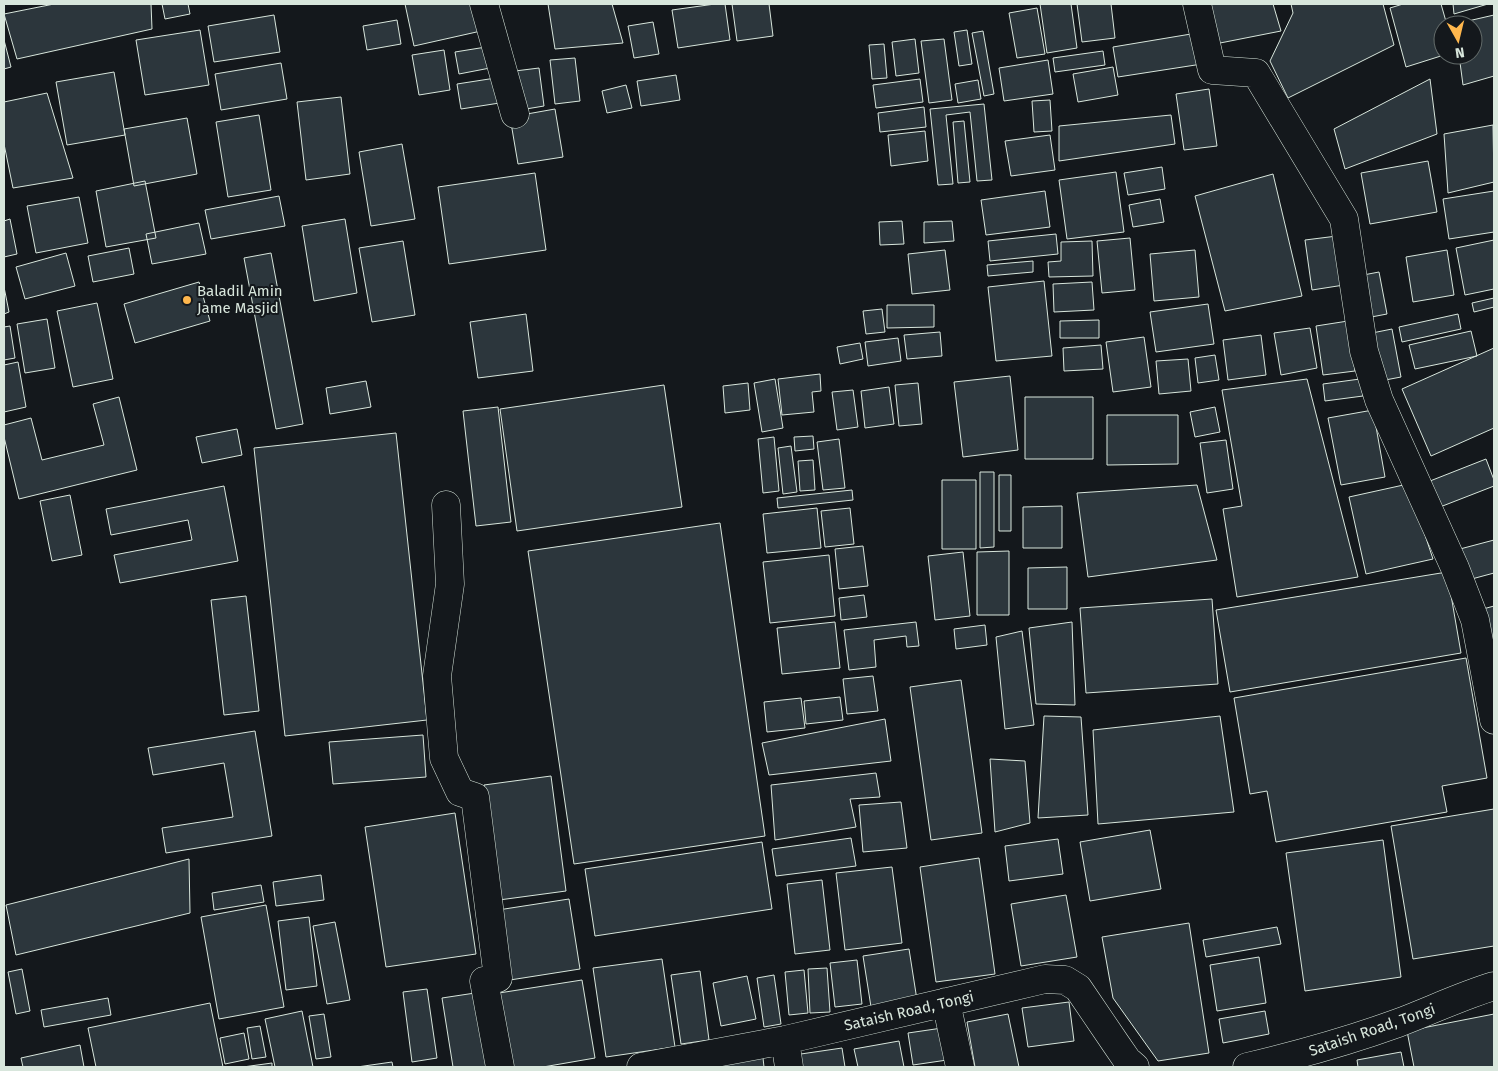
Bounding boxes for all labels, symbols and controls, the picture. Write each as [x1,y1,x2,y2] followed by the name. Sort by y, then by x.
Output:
[1433,15,1483,65] north arrow
[1454,43,1466,61] text: N
[197,282,283,317] place label: Baladil Amin Jame Masjid
[181,294,193,306] marker: Baladil Amin Jame Masjid
[842,987,976,1035] street label: Sataish Road, Tongi
[1306,1000,1438,1060] street label: Sataish Road, Tongi

